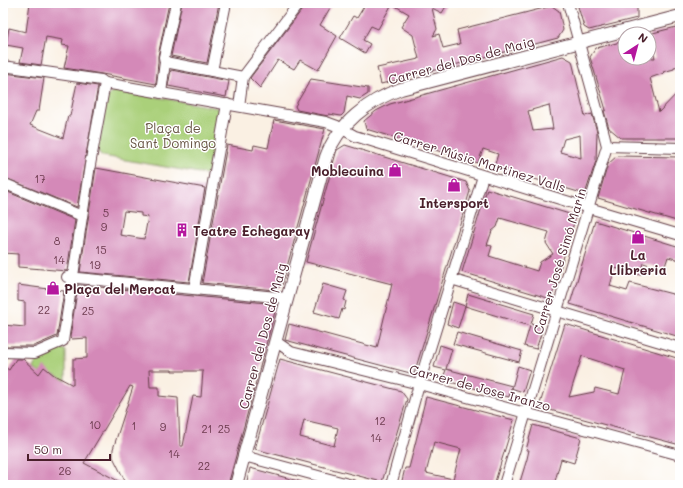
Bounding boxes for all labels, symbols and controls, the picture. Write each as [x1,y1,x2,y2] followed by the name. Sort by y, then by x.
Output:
[617,26,657,66] north arrow
[635,29,651,46] text: N
[386,32,536,88] street label: Carrer del Dos de Maig
[130,119,216,151] park label: Plaça de Sant Domingo
[392,127,568,195] street label: Carrer Músic Martinez Valls
[311,162,384,179] place label: Moblecuina
[387,162,403,178] shop icon: Moblecuina
[34,171,46,186] house number: 17
[446,177,462,193] shop icon: Intersport
[529,186,589,336] street label: Carrer José Simó Marín
[419,194,489,211] place label: Intersport
[103,205,109,220] house number: 5
[101,219,108,234] house number: 9
[174,222,190,238] building icon: Teatre Echegaray
[193,222,310,240] place label: Teatre Echegaray
[630,229,646,245] shop icon: La Llibreria
[54,233,61,248] house number: 8
[95,242,107,257] house number: 15
[609,246,667,278] place label: La Llibreria
[53,252,65,267] house number: 14
[89,257,101,272] house number: 19
[234,261,290,411] street label: Carrer del Dos de Maig
[45,280,61,296] shop icon: Plaça del Mercat
[64,280,176,297] place label: Plaça del Mercat
[38,302,50,317] house number: 22
[82,303,94,318] house number: 25
[408,360,553,414] street label: Carrer de Jose Iranzo
[374,413,386,428] house number: 12
[89,417,101,432] house number: 10
[132,418,136,433] house number: 1
[160,419,167,434] house number: 9
[201,421,213,436] house number: 21
[218,421,230,436] house number: 25
[370,430,382,445] house number: 14
[28,436,110,462] scale bar
[34,441,62,457] text: 50 m
[168,446,180,461] house number: 14
[198,458,210,473] house number: 22
[59,463,71,478] house number: 26

